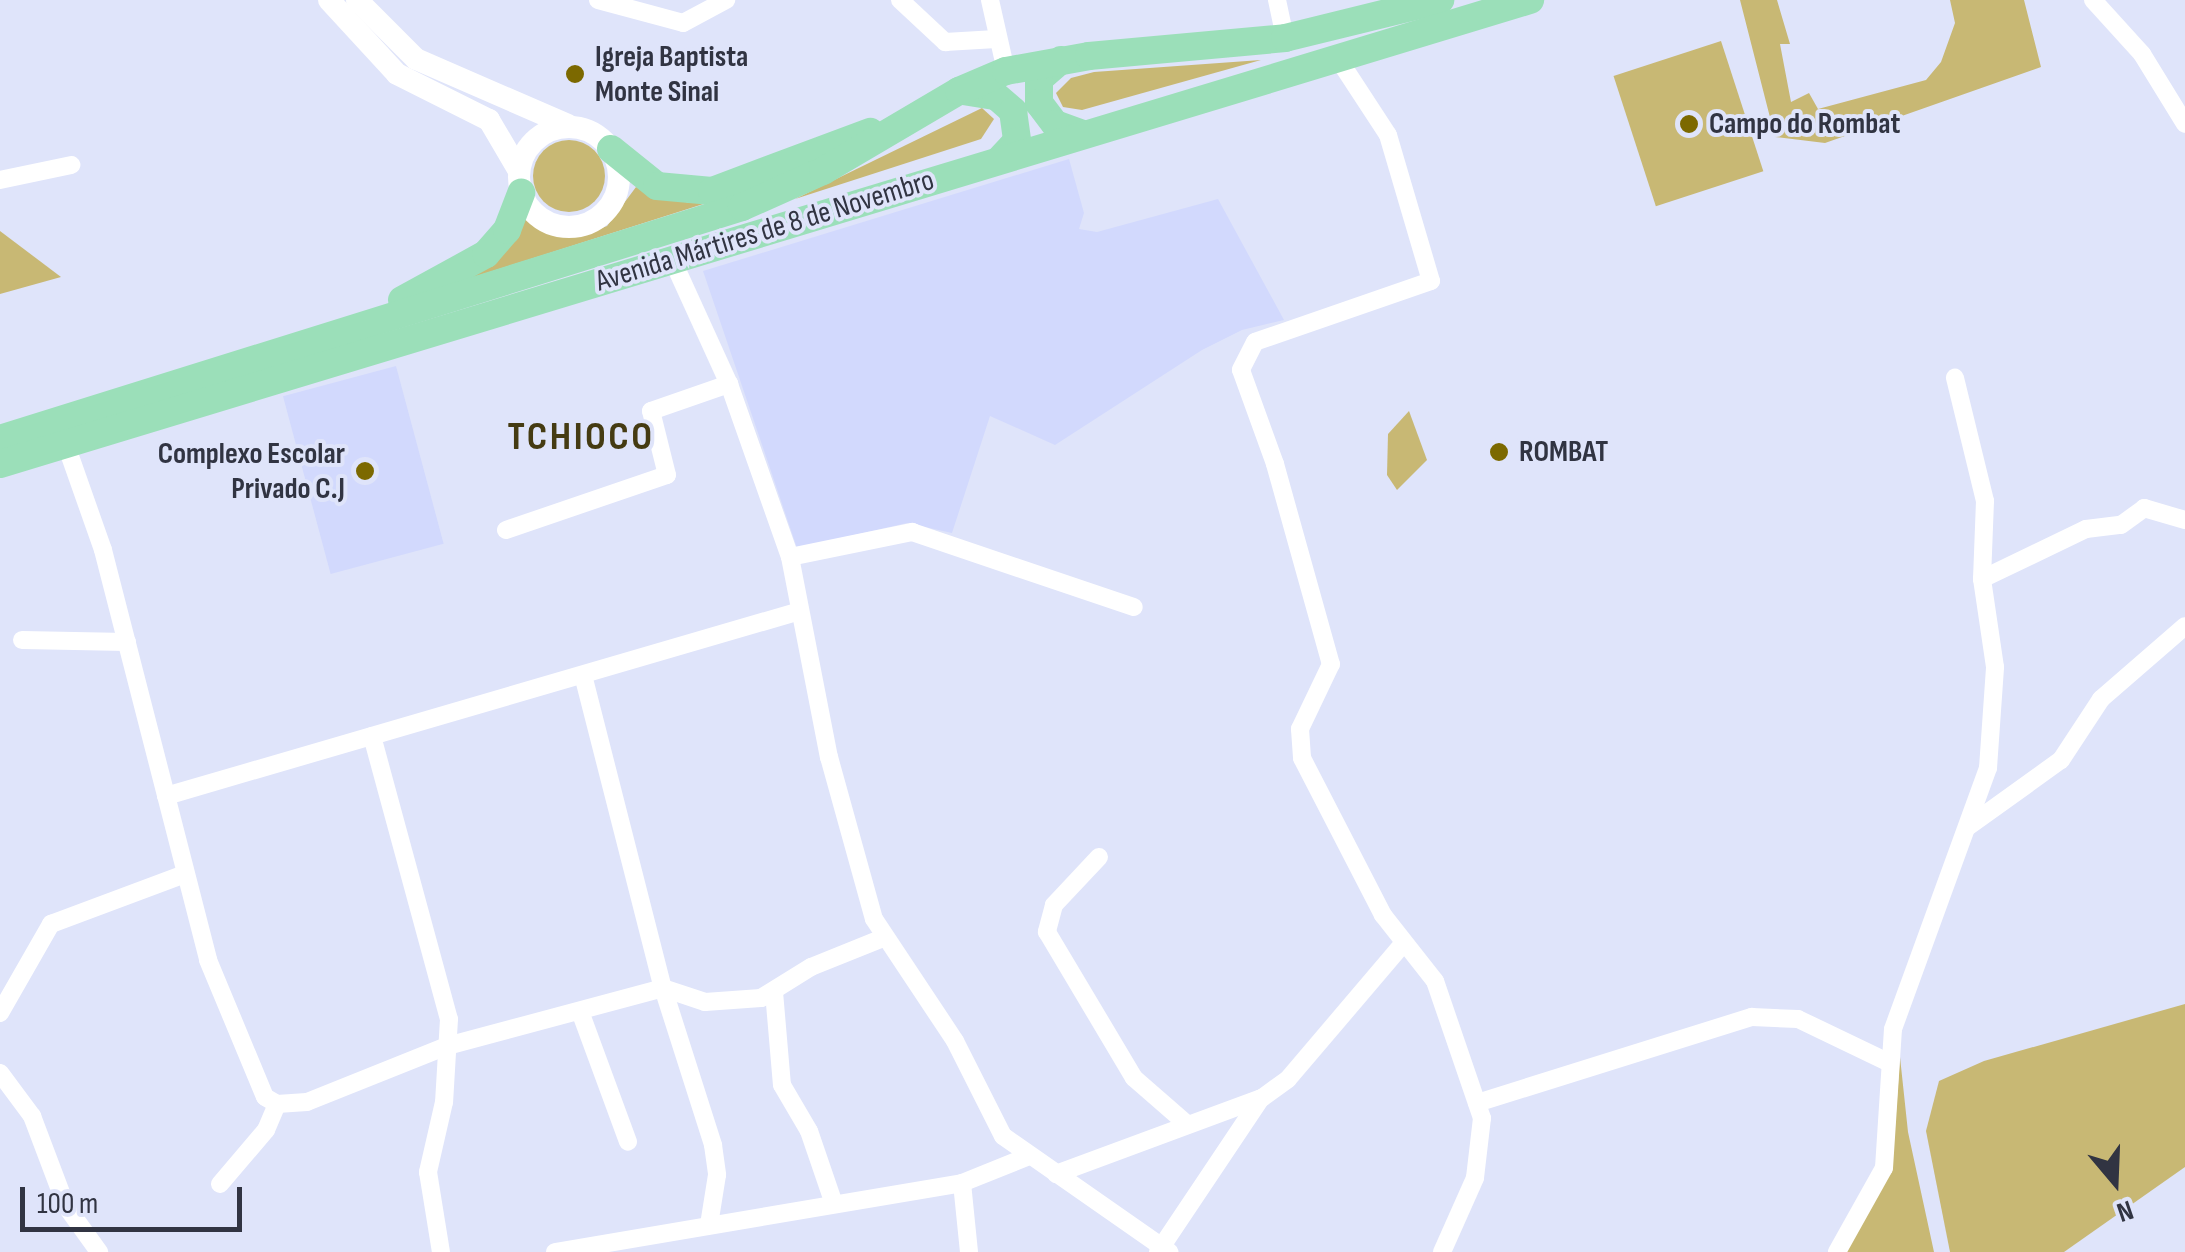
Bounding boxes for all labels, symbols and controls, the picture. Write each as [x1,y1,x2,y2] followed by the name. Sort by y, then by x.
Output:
[595,39,748,110] place label: Igreja Baptista Monte Sinai
[564,63,586,85] marker: Igreja Baptista Monte Sinai
[1709,106,1900,142] place label: Campo do Rombat
[1678,113,1700,135] marker: Campo do Rombat
[592,162,938,300] street label: Avenida Mártires de 8 de Novembro
[508,413,654,461] district label: TCHIOCO
[1519,434,1608,470] place label: ROMBAT
[158,436,345,506] place label: Complexo Escolar Privado C.J
[1488,441,1510,463] marker: ROMBAT
[354,460,376,482] marker: Complexo Escolar Privado C.J
[2065,1132,2165,1232] north arrow
[25,1167,248,1229] scale bar
[37,1186,98,1222] text: 100 m
[2112,1193,2137,1229] text: N

